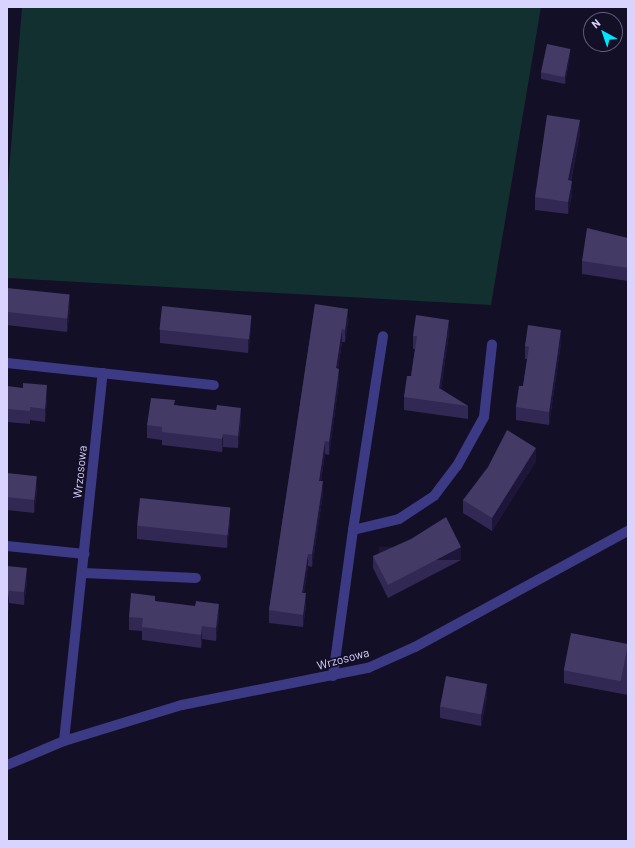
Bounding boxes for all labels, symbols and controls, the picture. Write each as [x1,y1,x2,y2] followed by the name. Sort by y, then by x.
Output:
[583,12,623,52] north arrow
[589,16,603,31] text: N
[70,445,90,499] street label: Wrzosowa
[315,645,371,673] street label: Wrzosowa

